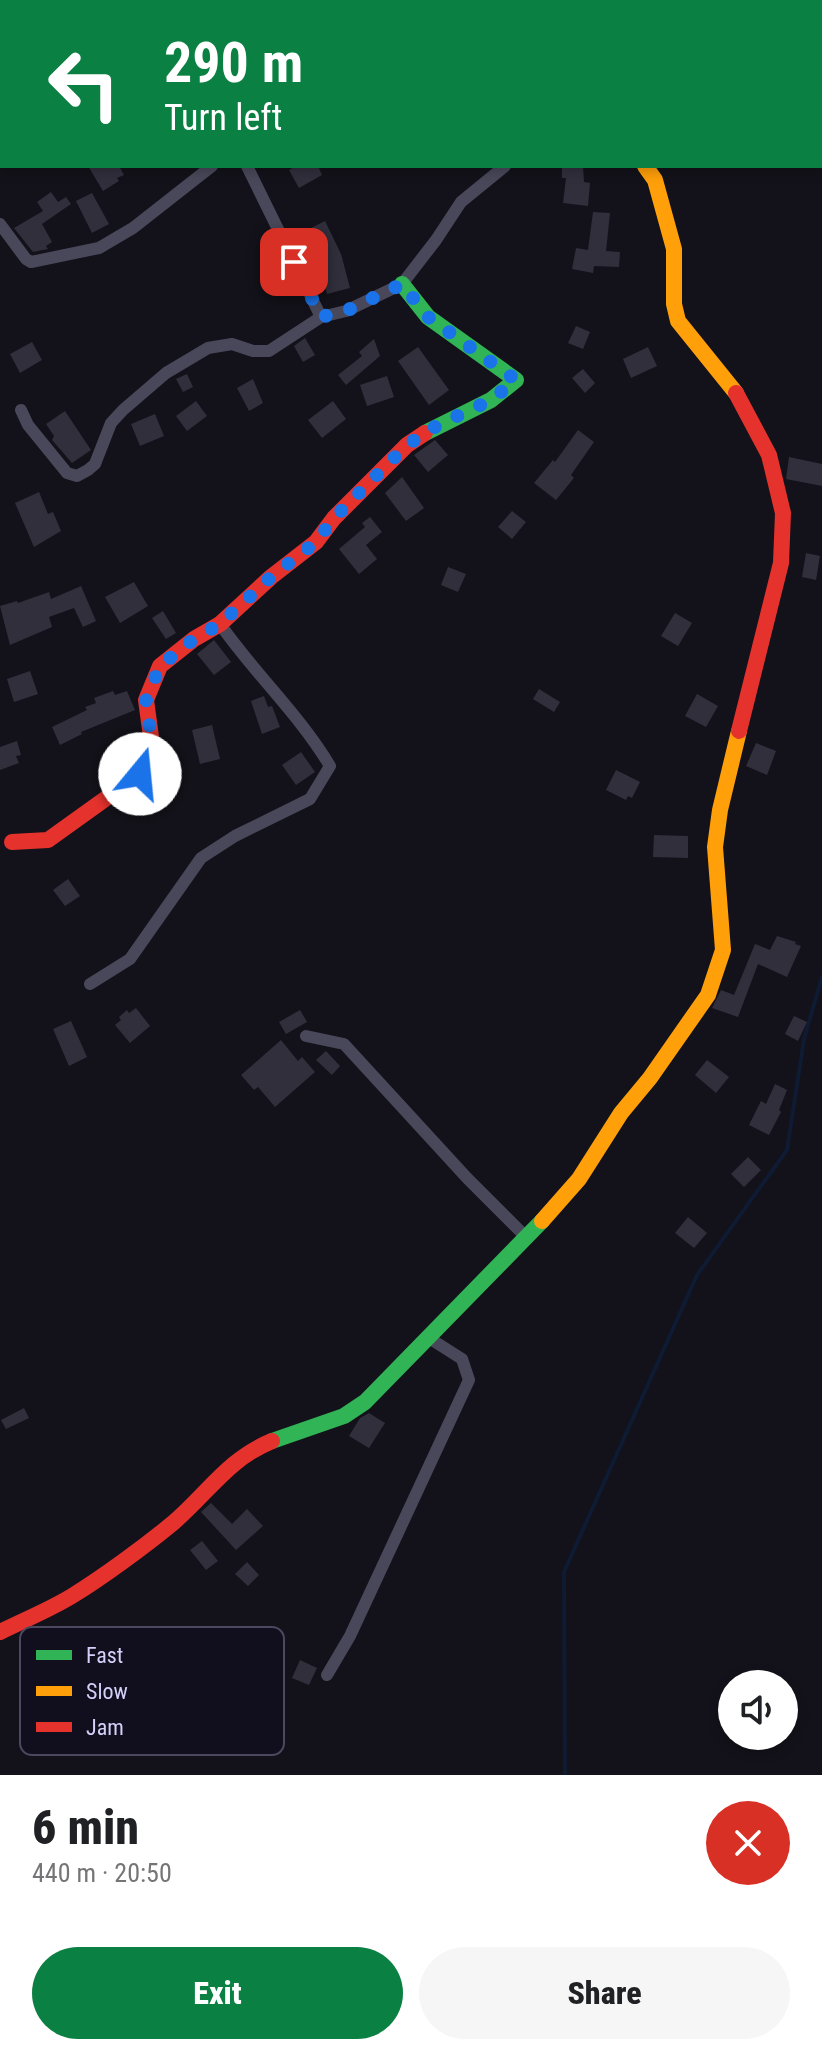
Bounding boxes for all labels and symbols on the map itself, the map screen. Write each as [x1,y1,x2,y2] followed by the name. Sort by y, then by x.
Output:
[260,228,328,296] pin
[98,732,182,816] position arrow
[20,1627,284,1755] legend
[86,1643,123,1668] text: Fast
[86,1679,128,1704] text: Slow
[86,1715,124,1740] text: Jam

